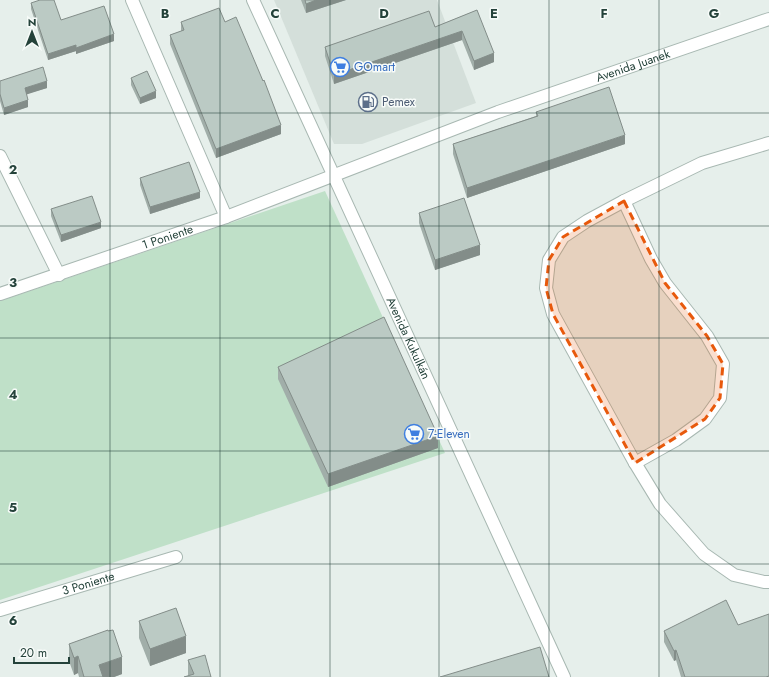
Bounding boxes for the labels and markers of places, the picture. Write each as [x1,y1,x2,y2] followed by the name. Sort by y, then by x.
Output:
[329,56,351,78] supermarket icon: GOmart
[354,58,395,76] place label: GOmart
[357,91,379,113] fuel station icon: Pemex
[382,93,416,111] place label: Pemex
[403,423,425,445] supermarket icon: 7-Eleven
[428,425,470,443] place label: 7-Eleven

